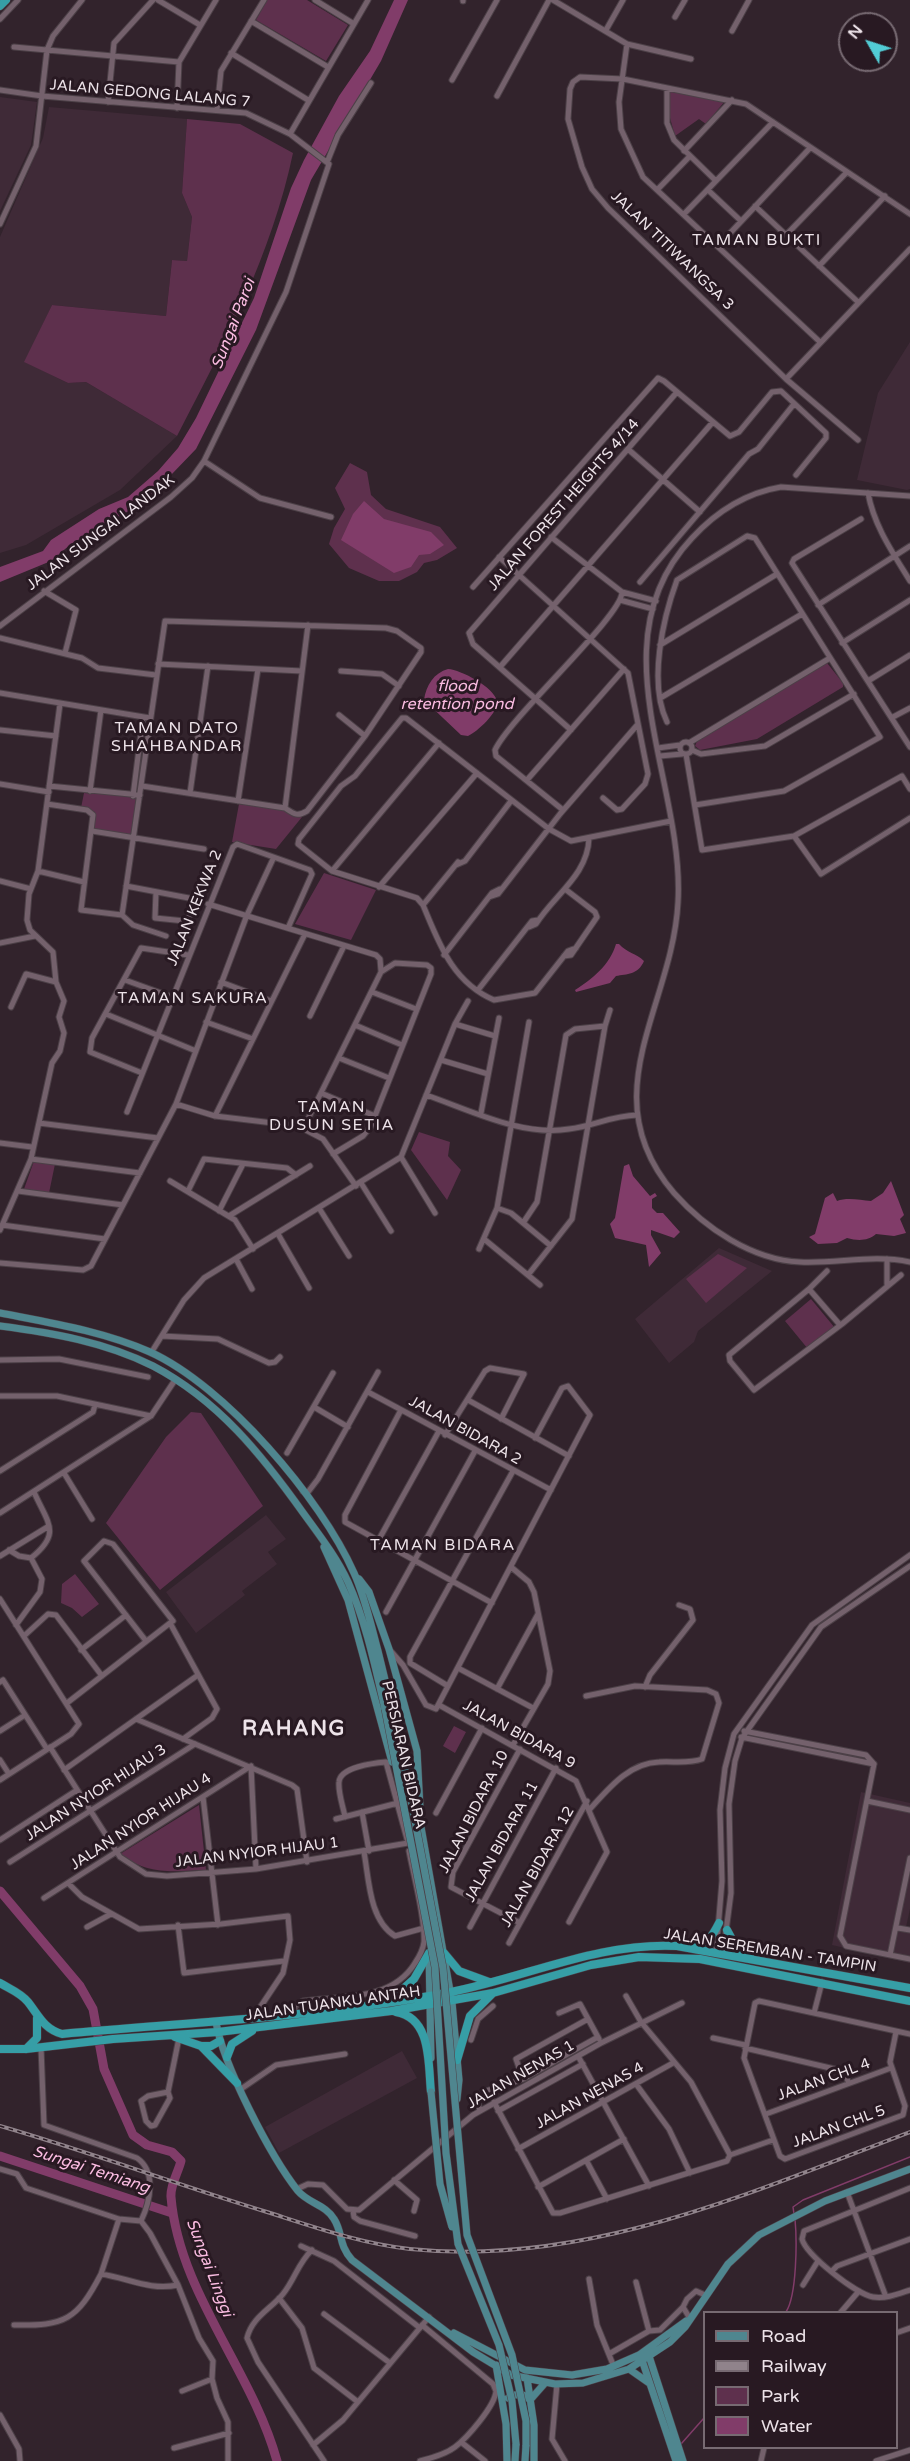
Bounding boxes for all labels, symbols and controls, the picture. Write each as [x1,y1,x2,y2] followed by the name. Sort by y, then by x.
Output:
[838,12,898,72] north arrow
[844,21,867,43] text: N
[49,76,251,112] street label: JALAN GEDONG LALANG 7
[607,188,737,314] street label: JALAN TITIWANGSA 3
[692,231,822,251] district label: TAMAN BUKTI
[208,276,260,372] water label: Sungai Paroi
[484,415,644,595] street label: JALAN FOREST HEIGHTS 4/14
[23,471,179,595] street label: JALAN SUNGAI LANDAK
[401,677,513,715] water label: flood retention pond
[111,719,243,757] district label: TAMAN DATO SHAHBANDAR
[164,848,226,968] street label: JALAN KEKWA 2
[117,989,269,1009] district label: TAMAN SAKURA
[269,1098,395,1136] district label: TAMAN DUSUN SETIA
[406,1393,524,1469] street label: JALAN BIDARA 2
[370,1536,516,1556] district label: TAMAN BIDARA
[377,1679,429,1831] street label: PERSIARAN BIDARA
[460,1697,578,1773] street label: JALAN BIDARA 9
[242,1716,346,1742] district label: RAHANG
[22,1741,170,1845] street label: JALAN NYIOR HIJAU 3
[435,1748,513,1876] street label: JALAN BIDARA 10
[67,1770,215,1874] street label: JALAN NYIOR HIJAU 4
[461,1779,543,1905] street label: JALAN BIDARA 11
[497,1804,579,1930] street label: JALAN BIDARA 12
[174,1834,340,1872] street label: JALAN NYIOR HIJAU 1
[662,1925,878,1977] street label: JALAN SEREMBAN - TAMPIN
[244,1983,422,2025] street label: JALAN TUANKU ANTAH
[464,2037,578,2113] street label: JALAN NENAS 1
[775,2055,873,2105] street label: JALAN CHL 4
[533,2059,647,2133] street label: JALAN NENAS 4
[790,2102,888,2152] street label: JALAN CHL 5
[30,2142,152,2198] water label: Sungai Temiang
[181,2216,237,2320] water label: Sungai Linggi
[703,2311,898,2449] legend
[761,2325,806,2347] text: Road
[761,2355,827,2377] text: Railway
[761,2385,799,2407] text: Park
[761,2415,812,2437] text: Water

